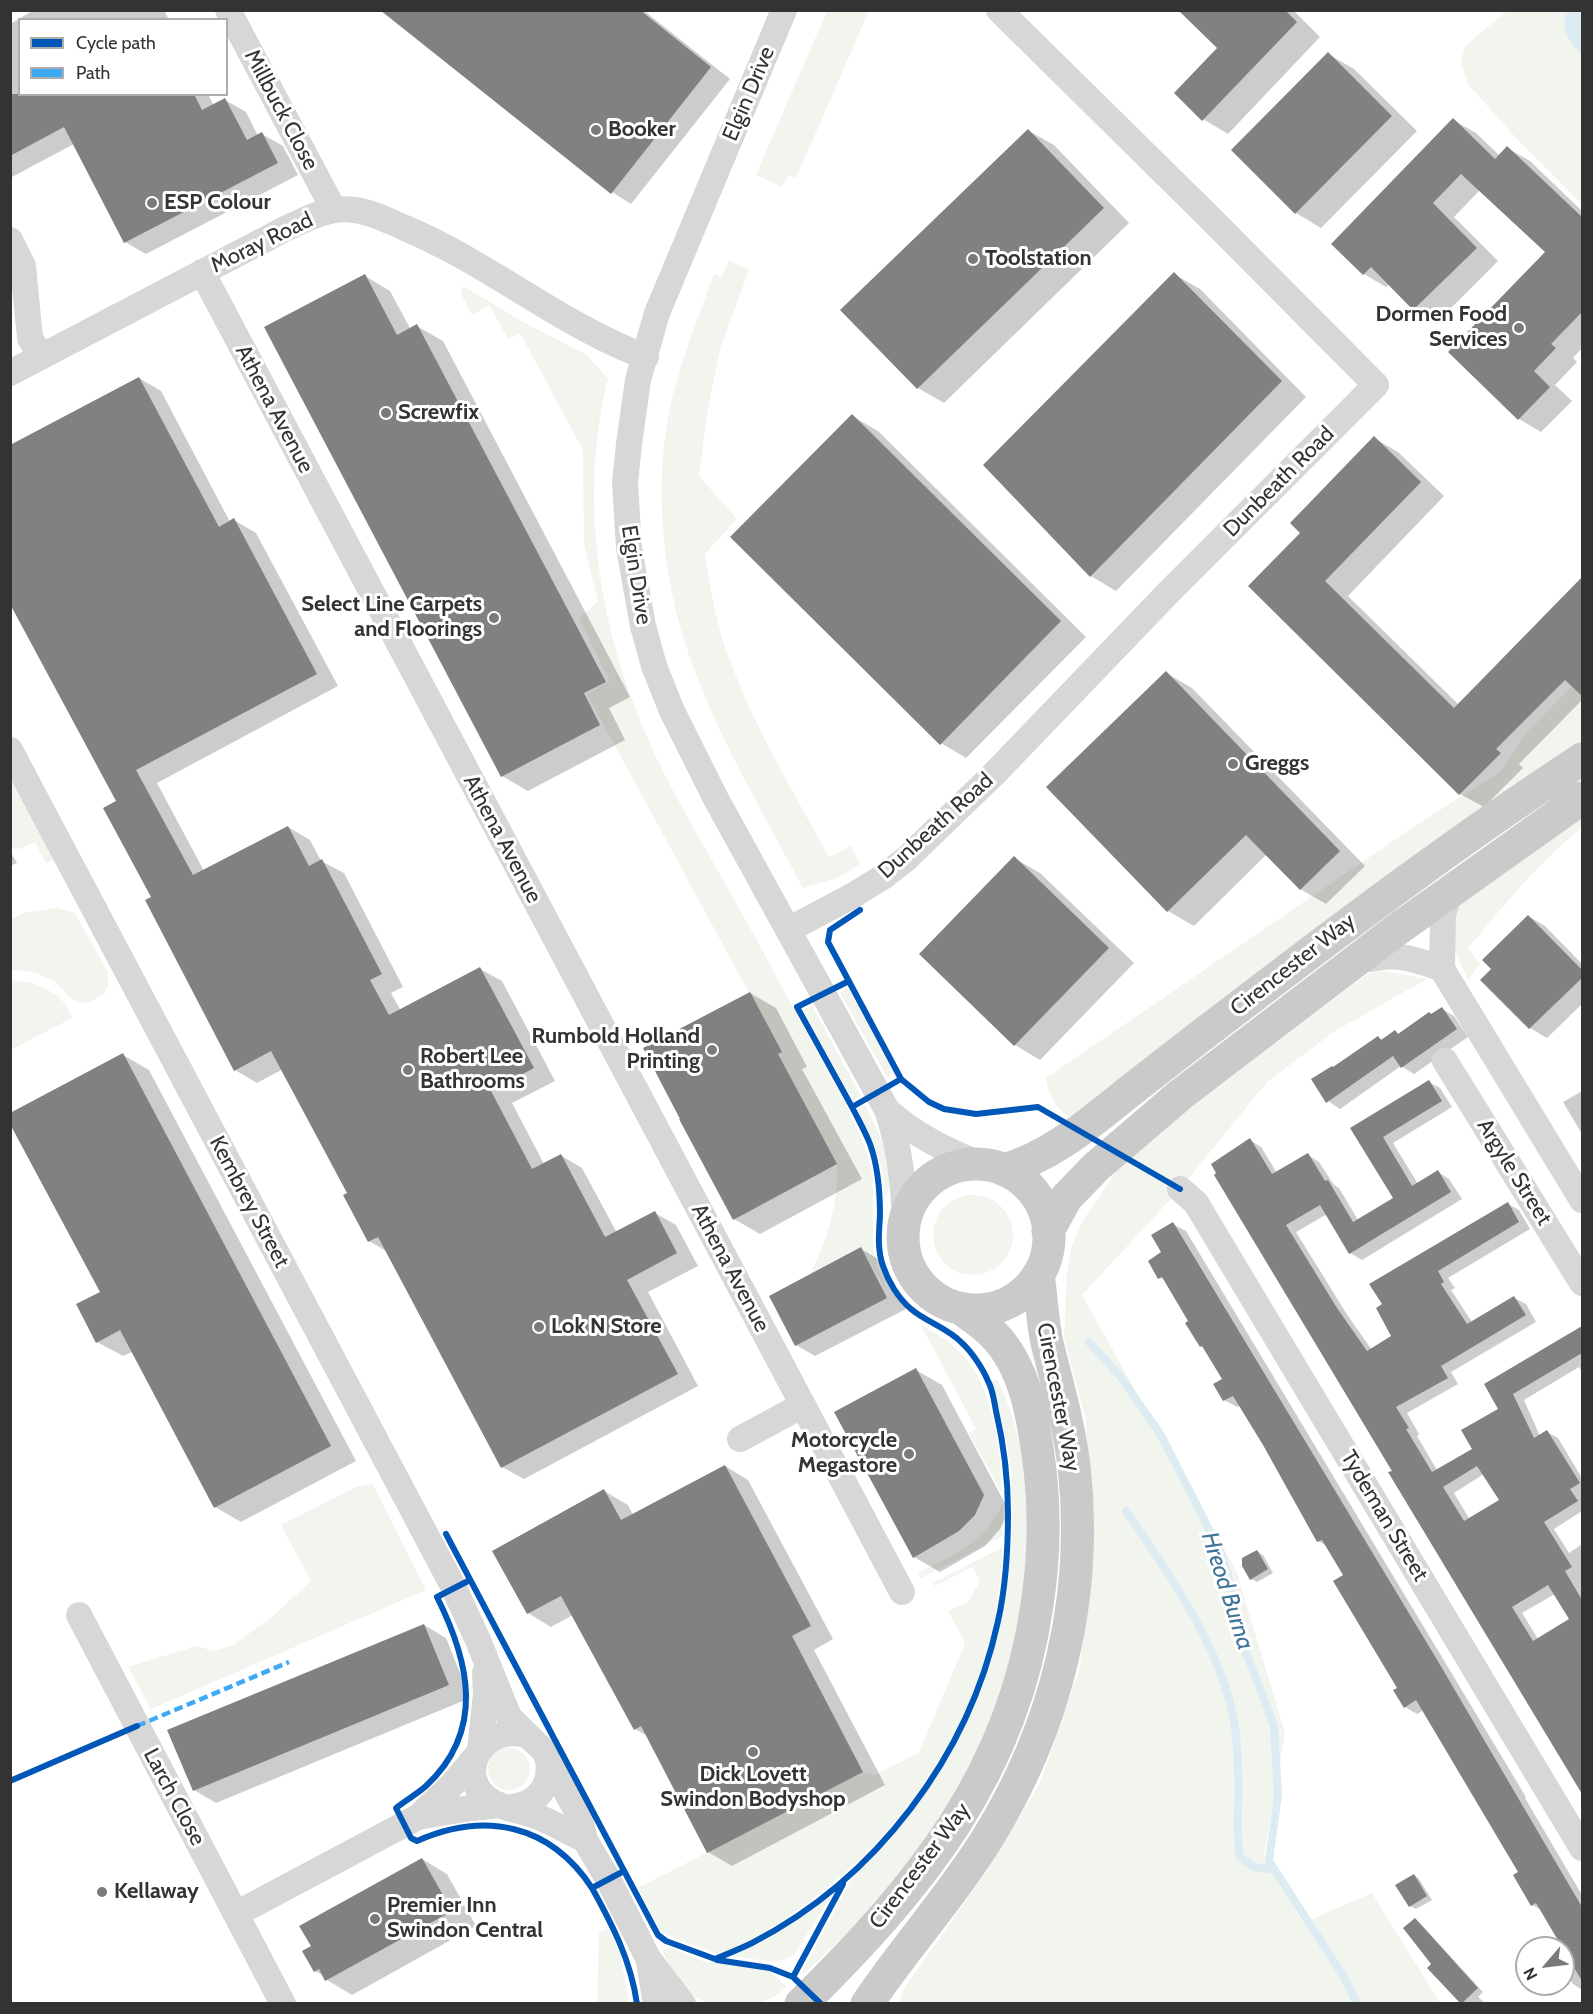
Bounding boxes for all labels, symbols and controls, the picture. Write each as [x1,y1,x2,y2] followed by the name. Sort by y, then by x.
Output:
[18,18,228,96] legend
[76,32,156,54] text: Cycle path
[717,43,781,145] street label: Elgin Drive
[238,45,324,175] street label: Millbuck Close
[76,62,110,84] text: Path
[608,117,676,143] place label: Booker
[589,123,603,137] marker: Booker
[164,190,271,216] place label: ESP Colour
[145,196,159,210] marker: ESP Colour
[207,207,317,279] street label: Moray Road
[985,246,1092,272] place label: Toolstation
[966,252,980,266] marker: Toolstation
[1376,302,1507,354] place label: Dormen Food Services
[1512,321,1526,335] marker: Dormen Food Services
[229,340,319,478] street label: Athena Avenue
[398,400,479,426] place label: Screwfix
[379,406,393,420] marker: Screwfix
[1218,421,1340,543] street label: Dunbeath Road
[615,524,657,626] street label: Elgin Drive
[301,592,482,644] place label: Select Line Carpets and Floorings
[487,611,501,625] marker: Select Line Carpets and Floorings
[1245,751,1309,777] place label: Greggs
[1226,757,1240,771] marker: Greggs
[873,768,999,884] street label: Dunbeath Road
[457,770,547,908] street label: Athena Avenue
[1225,908,1361,1022] street label: Cirencester Way
[531,1024,700,1076] place label: Rumbold Holland Printing
[705,1043,719,1057] marker: Rumbold Holland Printing
[420,1044,525,1096] place label: Robert Lee Bathrooms
[401,1063,415,1077] marker: Robert Lee Bathrooms
[1471,1114,1557,1230] street label: Argyle Street
[203,1132,295,1272] street label: Kembrey Street
[685,1199,775,1337] street label: Athena Avenue
[551,1314,662,1340] place label: Lok N Store
[532,1320,546,1334] marker: Lok N Store
[1031,1320,1085,1474] street label: Cirencester Way
[791,1428,897,1480] place label: Motorcycle Megastore
[1335,1446,1433,1586] street label: Tydeman Street
[902,1447,916,1461] marker: Motorcycle Megastore
[1194,1528,1260,1654] water label: Hreod Burna
[137,1744,211,1850] street label: Larch Close
[746,1745,760,1759] marker: Dick Lovett Swindon Bodyshop
[660,1762,846,1814] place label: Dick Lovett Swindon Bodyshop
[864,1798,976,1934] street label: Cirencester Way
[114,1879,199,1905] place label: Kellaway
[95,1885,109,1899] marker: Kellaway
[387,1893,543,1945] place label: Premier Inn Swindon Central
[368,1912,382,1926] marker: Premier Inn Swindon Central
[1515,1936,1575,1996] north arrow
[1519,1964,1541,1983] text: N

